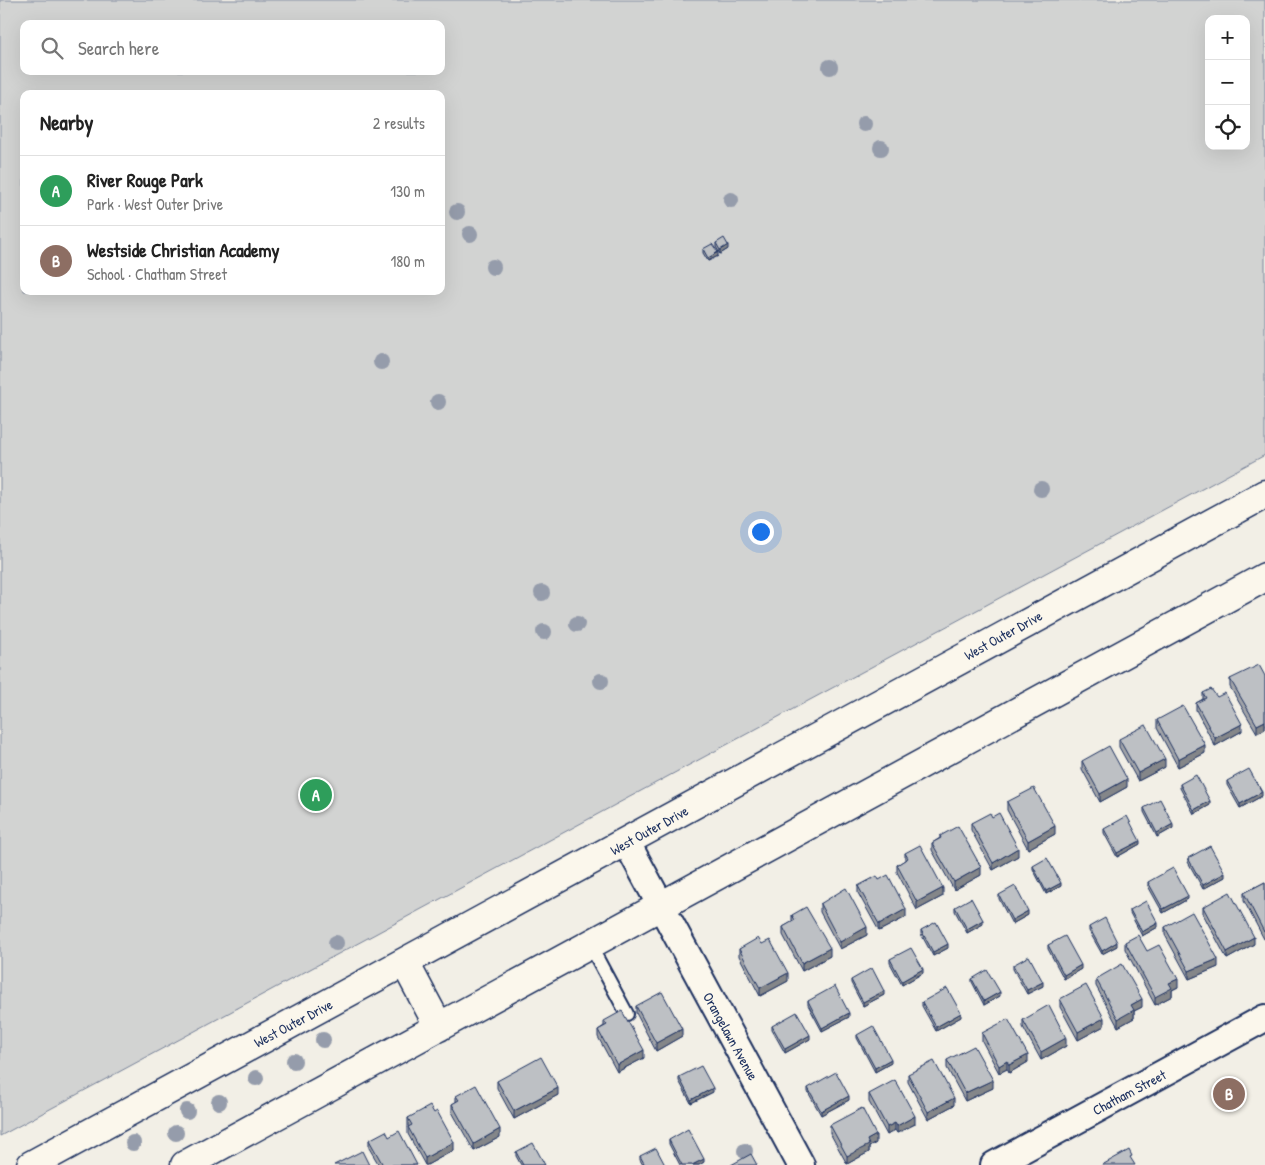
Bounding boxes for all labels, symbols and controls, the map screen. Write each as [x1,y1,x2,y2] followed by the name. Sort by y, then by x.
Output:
[1205,15,1250,150] map controls
[1205,15,1250,60] button: +
[20,20,445,75] search box
[38,34,66,62] icon: search
[78,35,159,61] text: Search here
[1205,60,1250,105] button: −
[1205,105,1250,150] button: locate
[40,108,93,137] text: Nearby
[373,112,425,134] text: 2 results
[87,167,203,193] text: River Rouge Park
[52,180,60,202] text: A
[390,180,425,202] text: 130 m
[87,193,223,215] text: Park · West Outer Drive
[87,237,280,263] text: Westside Christian Academy
[52,250,60,272] text: B
[391,250,425,272] text: 180 m
[87,263,227,285] text: School · Chatham Street
[748,519,774,545] your location
[961,606,1046,664] street label: West Outer Drive
[300,776,332,814] pin: A
[607,801,692,859] street label: West Outer Drive
[698,989,763,1084] street label: Orangelawn Avenue
[250,994,336,1052] street label: West Outer Drive
[1089,1065,1169,1119] street label: Chatham Street
[1213,1075,1245,1113] pin: B

